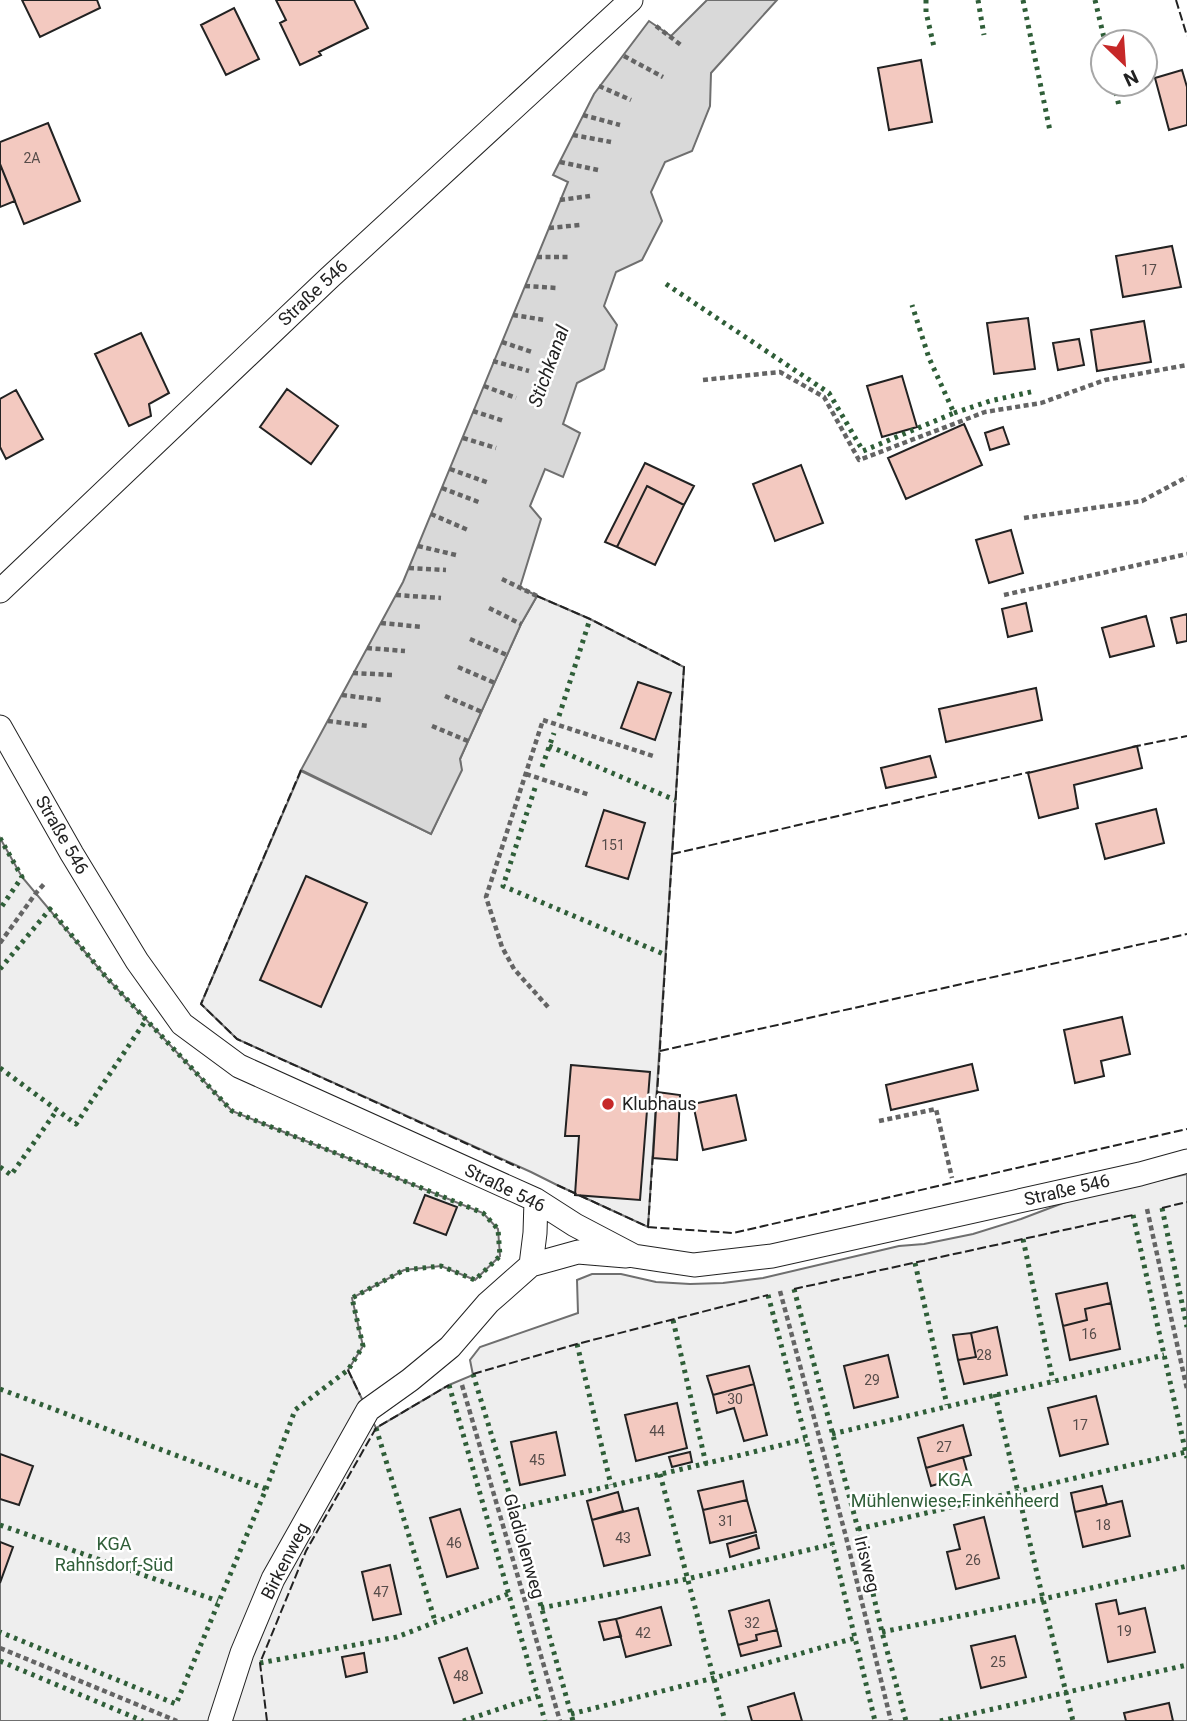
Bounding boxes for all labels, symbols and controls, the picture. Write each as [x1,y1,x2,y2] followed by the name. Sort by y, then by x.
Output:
[1089,28,1159,98] north arrow
[1120,65,1142,91] text: N
[23,150,41,166] house number: 2A
[274,255,352,330] street label: Straße 546
[1141,262,1157,278] house number: 17
[523,322,574,410] water label: Stichkanal
[32,792,93,878] street label: Straße 546
[601,837,625,853] house number: 151
[622,1093,697,1114] place label: Klubhaus
[600,1096,616,1112] marker: Klubhaus
[461,1159,549,1216] street label: Straße 546
[1022,1169,1112,1210] street label: Straße 546
[1081,1326,1097,1342] house number: 16
[976,1347,992,1363] house number: 28
[864,1372,880,1388] house number: 29
[727,1391,743,1407] house number: 30
[1072,1417,1088,1433] house number: 17
[649,1423,665,1439] house number: 44
[936,1439,952,1455] house number: 27
[529,1452,545,1468] house number: 45
[851,1469,1059,1511] park label: KGA Mühlenwiese-Finkenheerd
[499,1491,549,1601] street label: Gladiolenweg
[718,1513,734,1529] house number: 31
[1095,1517,1111,1533] house number: 18
[256,1519,313,1603] street label: Birkenweg
[615,1530,631,1546] house number: 43
[55,1533,173,1575] park label: KGA Rahnsdorf-Süd
[850,1533,885,1594] street label: Irisweg
[446,1535,462,1551] house number: 46
[965,1552,981,1568] house number: 26
[373,1584,389,1600] house number: 47
[744,1615,760,1631] house number: 32
[1116,1623,1132,1639] house number: 19
[635,1625,651,1641] house number: 42
[990,1654,1006,1670] house number: 25
[453,1668,469,1684] house number: 48

